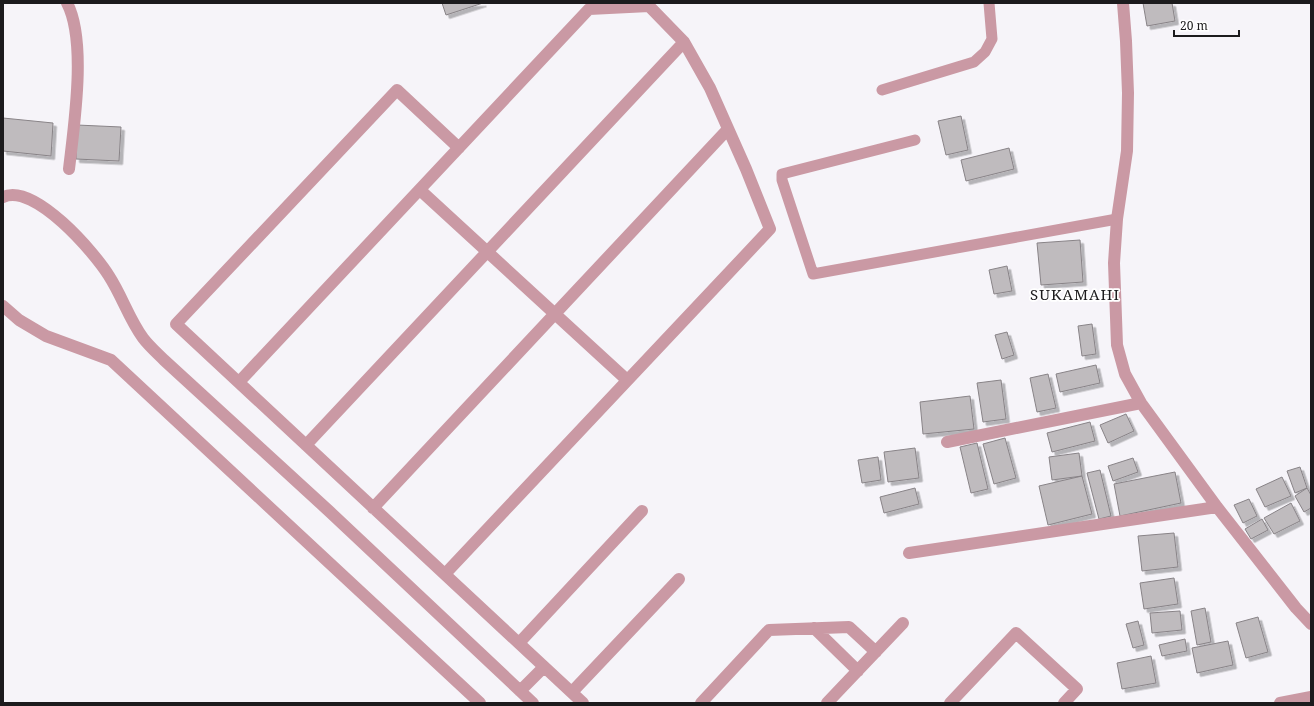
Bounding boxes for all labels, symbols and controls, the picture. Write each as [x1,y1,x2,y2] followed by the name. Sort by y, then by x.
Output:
[1174,12,1239,38] scale bar
[1180,17,1208,34] text: 20 m
[1030,284,1120,304] district label: SUKAMAHI

